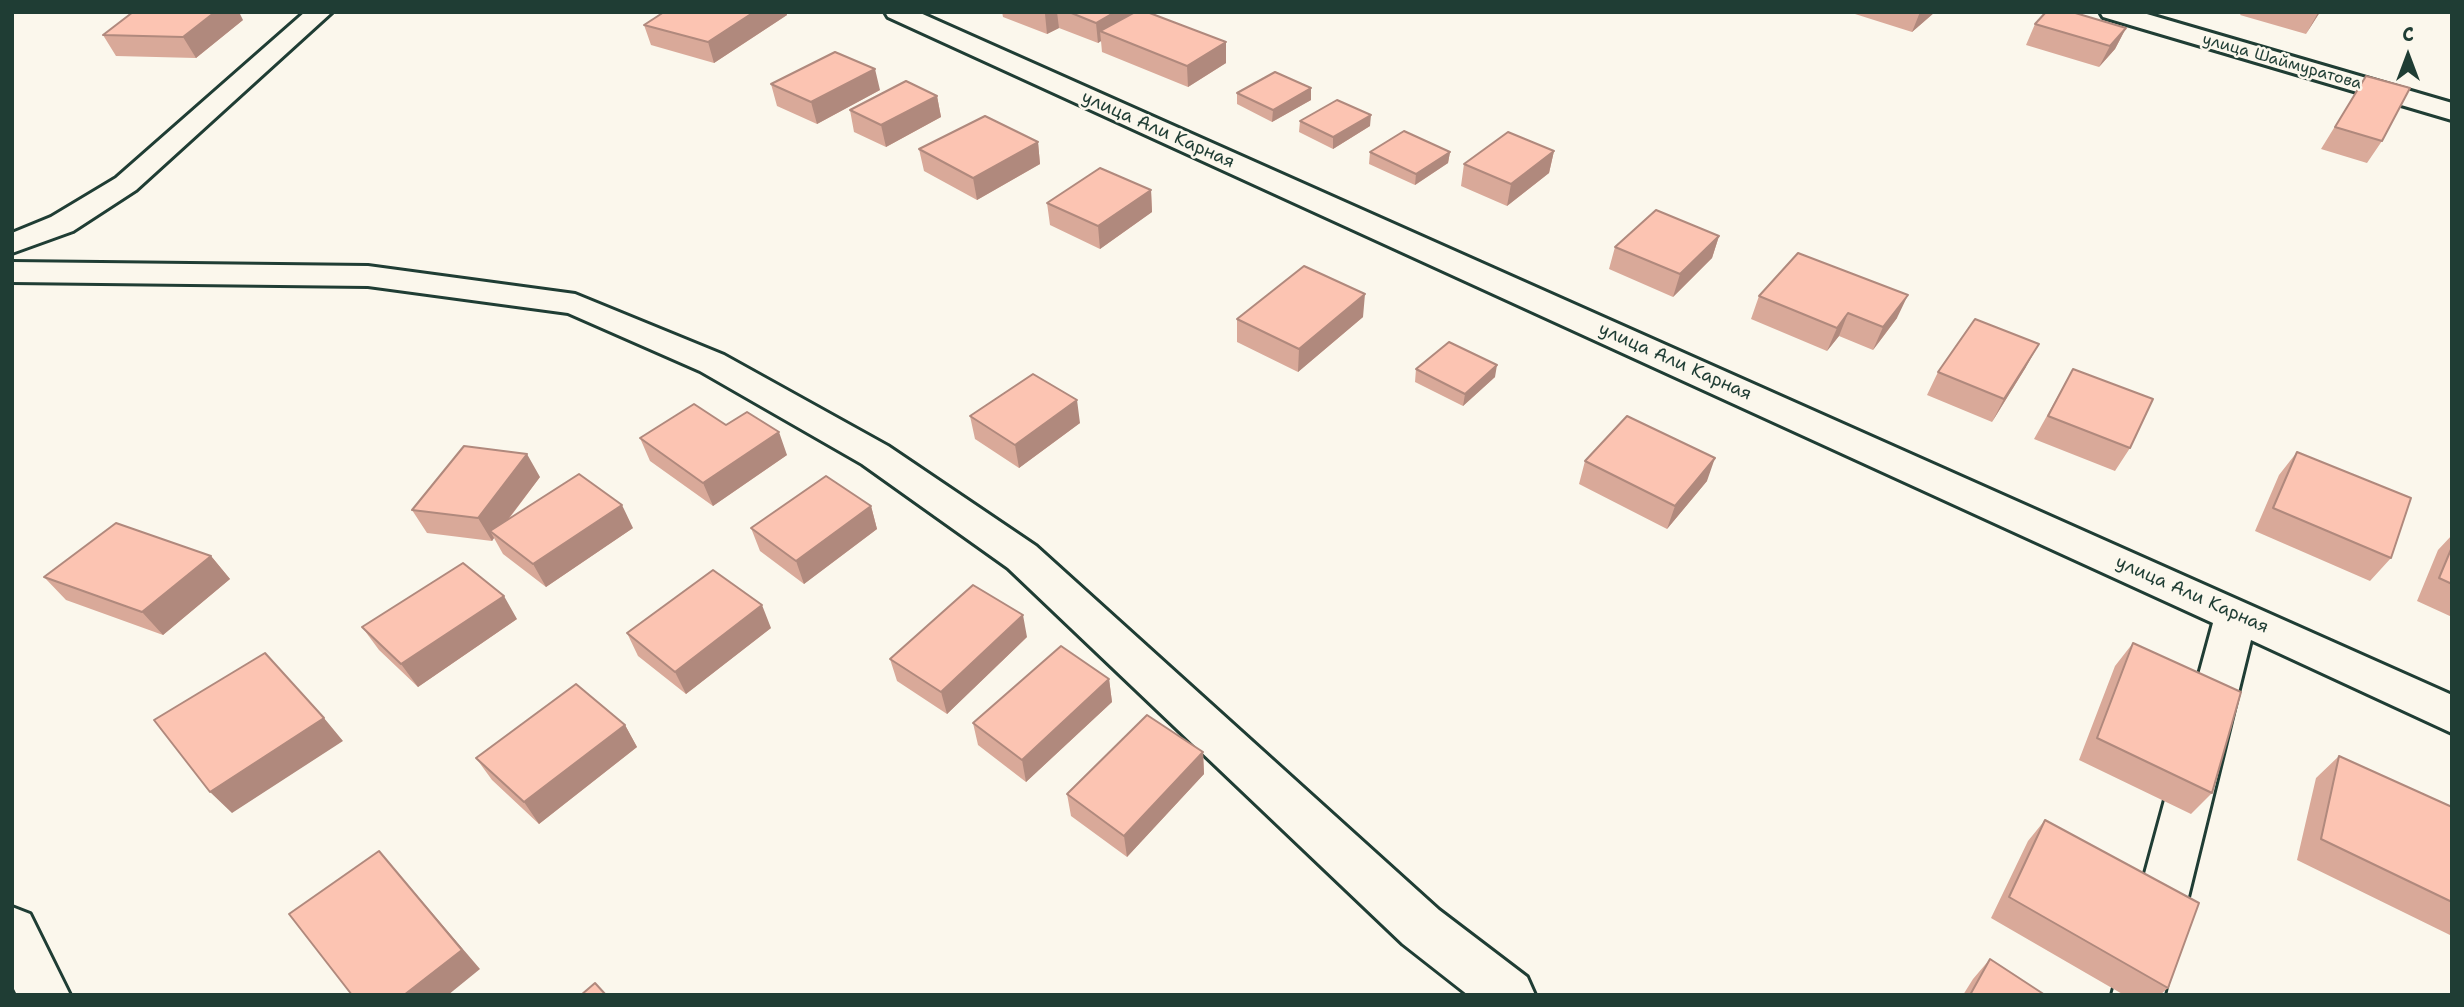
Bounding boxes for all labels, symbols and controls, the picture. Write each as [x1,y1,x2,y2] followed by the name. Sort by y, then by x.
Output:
[2373,21,2443,91] north arrow
[2402,22,2414,47] text: С
[2200,30,2364,94] street label: улица Шаймуратова
[1078,87,1238,173] street label: улица Али Карная
[1595,319,1755,405] street label: улица Али Карная
[2112,552,2272,638] street label: улица Али Карная

